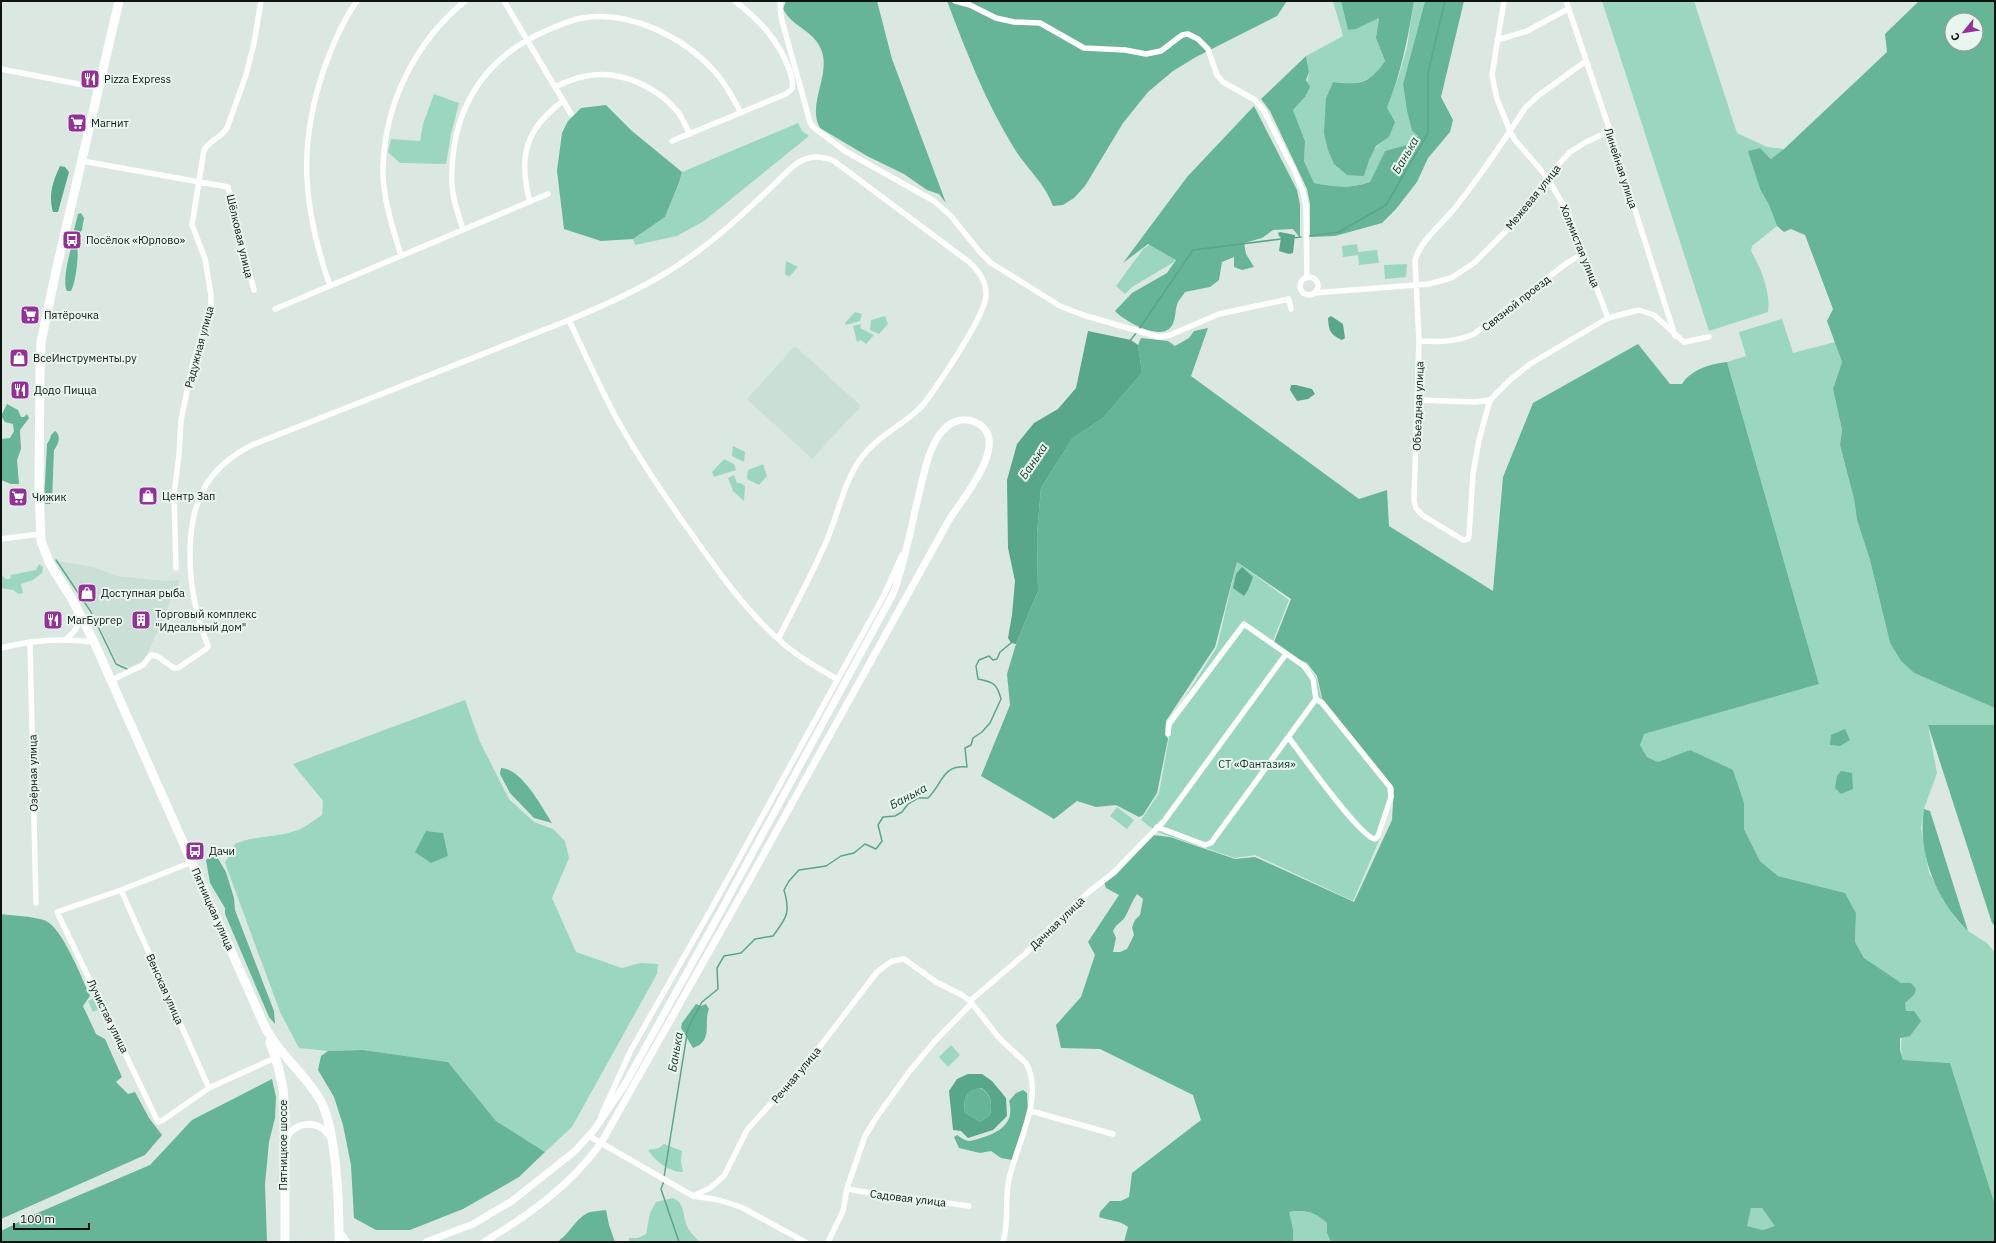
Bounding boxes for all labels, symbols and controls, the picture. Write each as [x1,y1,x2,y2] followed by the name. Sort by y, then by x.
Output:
[1944,12,1984,52] north arrow
[1947,30,1963,44] text: С
[79,68,101,90] restaurant icon: Pizza Express
[104,72,171,86] place label: Pizza Express
[66,112,88,134] supermarket icon: Магнит
[91,116,129,130] place label: Магнит
[1601,126,1641,210] street label: Линейная улица
[1388,134,1422,176] water label: Банька
[1502,161,1564,233] street label: Межевая улица
[224,193,256,279] street label: Шёлковая улица
[1557,202,1603,290] street label: Холмистая улица
[61,229,83,251] bus stop icon: Посёлок «Юрлово»
[86,233,185,247] place label: Посёлок «Юрлово»
[1479,272,1553,334] street label: Связной проезд
[19,304,41,326] supermarket icon: Пятёрочка
[181,304,217,390] street label: Радужная улица
[44,308,99,322] place label: Пятёрочка
[8,347,30,369] shop icon: ВсеИнструменты.ру
[33,351,137,365] place label: ВсеИнструменты.ру
[1409,361,1427,451] street label: Объездная улица
[9,379,31,401] restaurant icon: Додо Пицца
[34,383,97,397] place label: Додо Пицца
[1016,440,1050,482] water label: Банька
[137,485,159,507] shop icon: Центр Зап
[7,486,29,508] supermarket icon: Чижик
[162,489,215,503] place label: Центр Зап
[32,490,67,504] place label: Чижик
[76,582,98,604] shop icon: Доступная рыба
[101,586,185,600] place label: Доступная рыба
[155,607,257,634] place label: Торговый комплекс "Идеальный дом"
[42,609,64,631] restaurant icon: МагБургер
[130,609,152,631] building icon: Торговый комплекс "Идеальный дом"
[67,613,122,627] place label: МагБургер
[25,734,41,812] street label: Озёрная улица
[1218,757,1296,771] park label: СТ «Фантазия»
[887,780,929,812] water label: Банька
[184,840,206,862] bus stop icon: Дачи
[209,844,235,858] place label: Дачи
[189,865,238,953] street label: Пятницкая улица
[1027,893,1087,953] street label: Дачная улица
[143,951,187,1027] street label: Венская улица
[84,977,132,1056] street label: Лучистая улица
[664,1031,686,1073] water label: Банька
[768,1044,824,1106] street label: Речная улица
[276,1100,290,1190] street label: Пятницкое шоссе
[869,1186,947,1210] street label: Садовая улица
[14,1205,89,1231] scale bar
[20,1211,55,1226] text: 100 m

